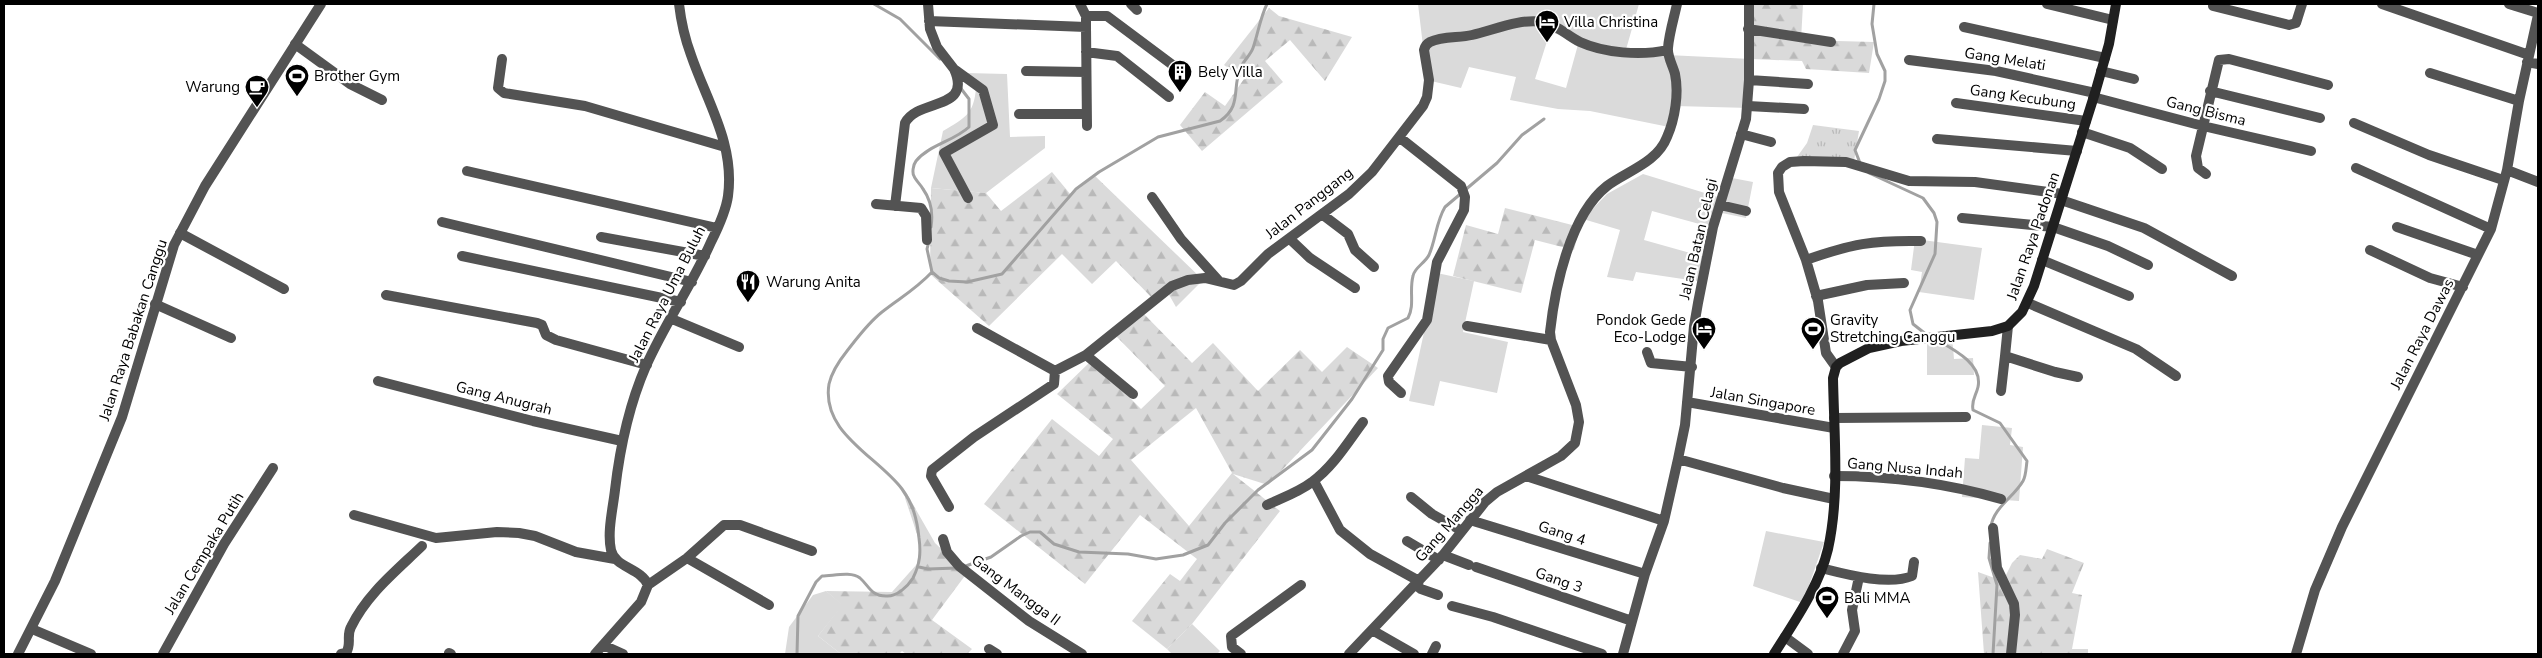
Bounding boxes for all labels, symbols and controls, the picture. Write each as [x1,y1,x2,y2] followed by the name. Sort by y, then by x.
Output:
[1534,9,1560,43] hotel icon: Villa Christina
[1563,12,1658,32] place label: Villa Christina
[1963,43,2047,75] street label: Gang Melati
[1167,59,1193,93] building icon: Bely Villa
[1198,62,1263,82] place label: Bely Villa
[284,63,310,97] sports icon: Brother Gym
[314,66,400,86] place label: Brother Gym
[244,74,270,108] cafe icon: Warung
[185,77,240,97] place label: Warung
[1969,80,2077,114] street label: Gang Kecubung
[2164,91,2248,131] street label: Gang Bisma
[1260,162,1357,244] street label: Jalan Panggang
[2001,169,2064,304] street label: Jalan Raya Padonan
[1674,177,1722,302] street label: Jalan Batan Celagi
[624,222,710,366] street label: Jalan Raya Uma Buluh
[94,237,172,424] street label: Jalan Raya Babakan Canggu
[735,269,761,303] restaurant icon: Warung Anita
[766,272,861,292] place label: Warung Anita
[2385,275,2458,394] street label: Jalan Raya Dawas
[1596,310,1686,347] place label: Pondok Gede Eco-Lodge
[1830,310,1955,347] place label: Gravity Stretching Canggu
[1691,316,1717,350] hotel icon: Pondok Gede Eco-Lodge
[1800,316,1826,350] sports icon: Gravity Stretching Canggu
[454,376,554,420] street label: Gang Anugrah
[1708,382,1817,420] street label: Jalan Singapore
[1846,453,1964,483] street label: Gang Nusa Indah
[1410,482,1488,566] street label: Gang Mangga
[159,488,248,619] street label: Jalan Cempaka Putih
[1536,516,1588,550] street label: Gang 4
[968,550,1064,630] street label: Gang Mangga II
[1533,563,1585,597] street label: Gang 3
[1814,585,1840,619] sports icon: Bali MMA
[1844,588,1911,608] place label: Bali MMA

